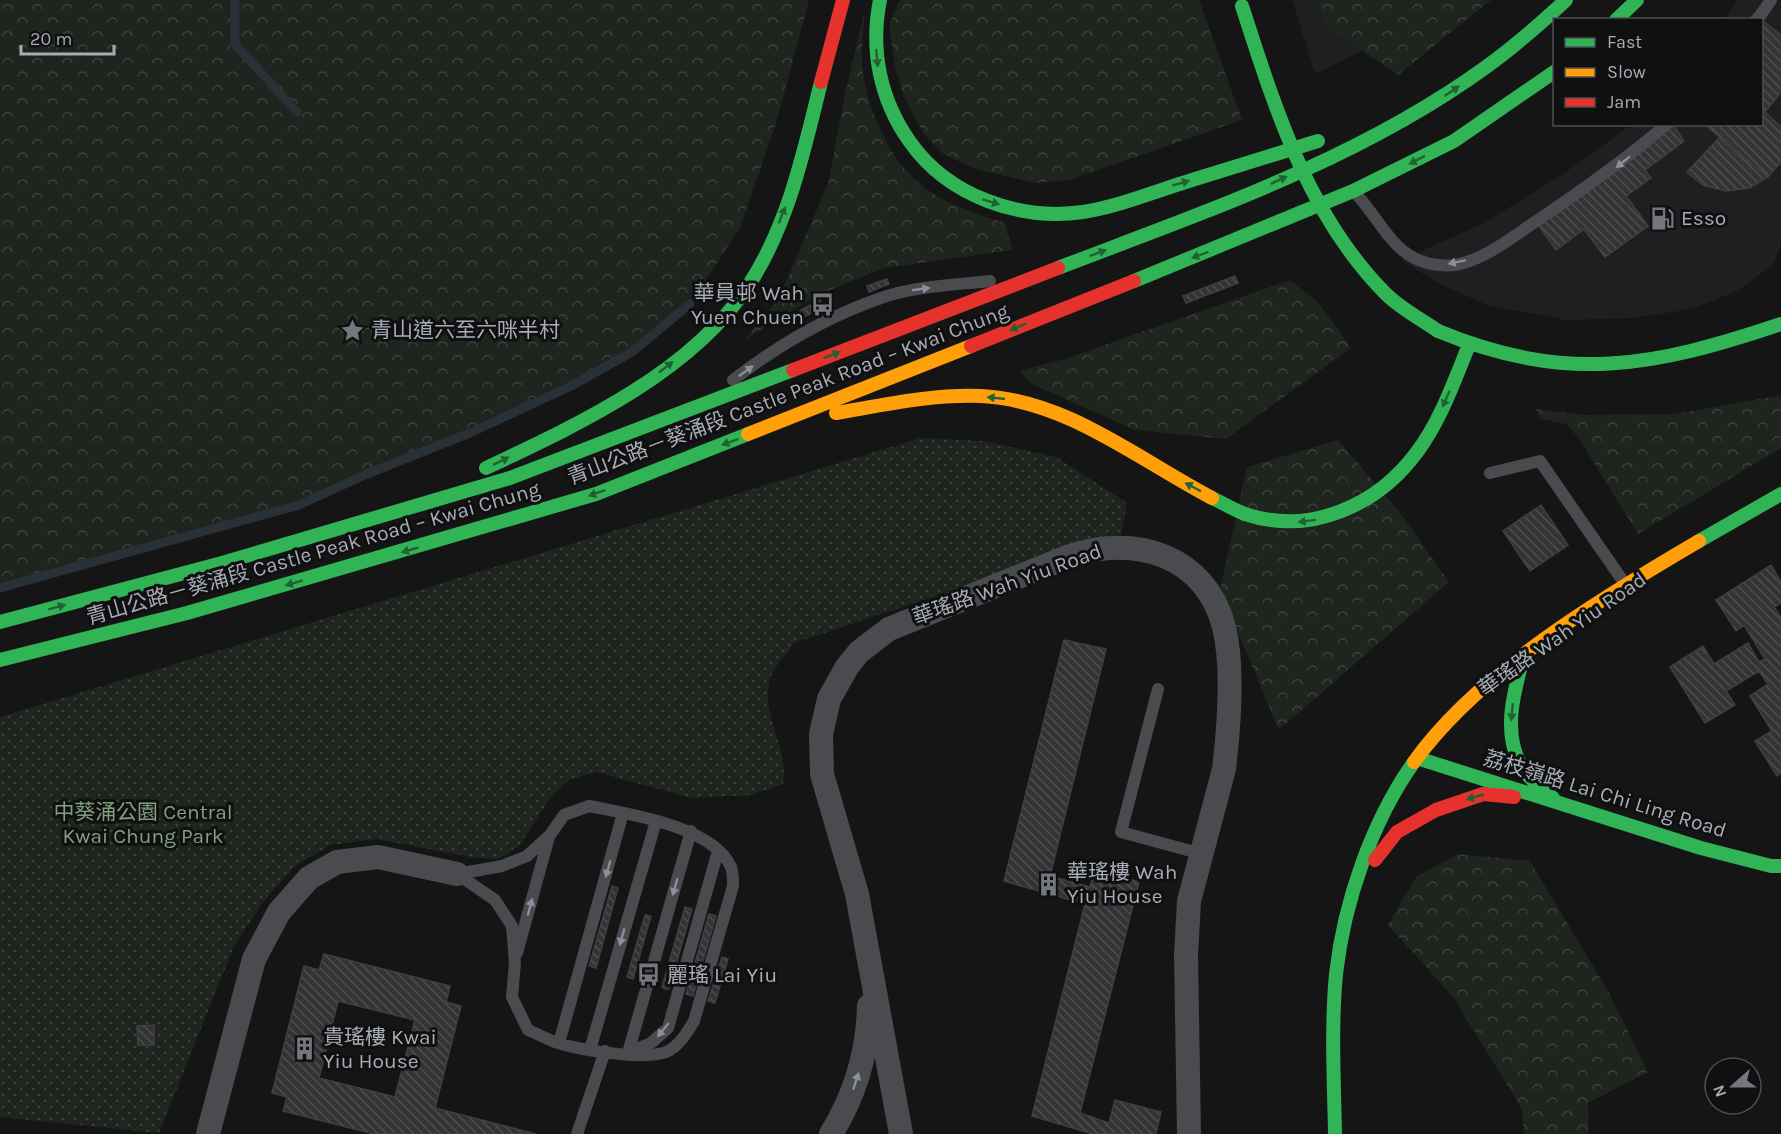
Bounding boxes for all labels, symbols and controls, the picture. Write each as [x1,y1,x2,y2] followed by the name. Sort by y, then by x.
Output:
[21,18,114,56] scale bar
[1553,18,1763,126] legend
[30,28,72,50] text: 20 m
[1607,31,1642,53] text: Fast
[872,49,882,68] one-way arrow
[1607,61,1646,83] text: Slow
[1444,86,1460,97] one-way arrow
[1607,91,1641,113] text: Jam
[1408,155,1425,165] one-way arrow
[1615,156,1631,169] one-way arrow
[1270,176,1287,185] one-way arrow
[1172,178,1190,187] one-way arrow
[982,198,1000,207] one-way arrow
[778,205,788,223] one-way arrow
[1650,205,1676,231] fuel station icon: Esso
[1681,206,1726,230] place label: Esso
[1089,248,1107,258] one-way arrow
[1190,250,1208,260] one-way arrow
[1448,258,1466,268] one-way arrow
[691,281,804,329] place label: 華員邨 Wah Yuen Chuen
[912,285,931,294] one-way arrow
[809,292,835,318] bus stop icon: 華員邨 Wah Yuen Chuen
[564,298,1012,490] street label: 青山公路－葵涌段 Castle Peak Road – Kwai Chung
[340,317,366,343] place icon: 青山道六至六咪半村
[371,318,560,342] place label: 青山道六至六咪半村
[1009,322,1027,332] one-way arrow
[824,350,842,360] one-way arrow
[658,360,674,373] one-way arrow
[737,365,753,377] one-way arrow
[1441,390,1450,407] one-way arrow
[987,393,1006,403] one-way arrow
[721,438,739,447] one-way arrow
[492,456,509,465] one-way arrow
[84,477,543,629] street label: 青山公路－葵涌段 Castle Peak Road – Kwai Chung
[1184,482,1201,492] one-way arrow
[587,489,605,499] one-way arrow
[1297,516,1316,525] one-way arrow
[909,539,1105,629] street label: 華瑤路 Wah Yiu Road
[401,545,419,555] one-way arrow
[1474,567,1650,701] street label: 華瑤路 Wah Yiu Road
[285,579,303,588] one-way arrow
[48,602,66,612] one-way arrow
[1507,703,1517,722] one-way arrow
[1481,746,1729,842] street label: 荔枝嶺路 Lai Chi Ling Road
[1466,793,1484,803] one-way arrow
[53,800,233,848] park label: 中葵涌公園 Central Kwai Chung Park
[602,860,612,878] one-way arrow
[1067,860,1177,908] place label: 華瑤樓 Wah Yiu House
[1036,871,1062,897] building icon: 華瑤樓 Wah Yiu House
[670,878,679,896] one-way arrow
[526,898,535,916] one-way arrow
[617,929,626,947] one-way arrow
[636,962,662,988] bus stop icon: 麗瑤 Lai Yiu
[667,963,777,987] place label: 麗瑤 Lai Yiu
[656,1022,669,1038] one-way arrow
[323,1025,437,1073] place label: 貴瑤樓 Kwai Yiu House
[292,1036,318,1062] building icon: 貴瑤樓 Kwai Yiu House
[1703,1056,1763,1116] north arrow
[852,1072,861,1090] one-way arrow
[1709,1082,1730,1100] text: N

